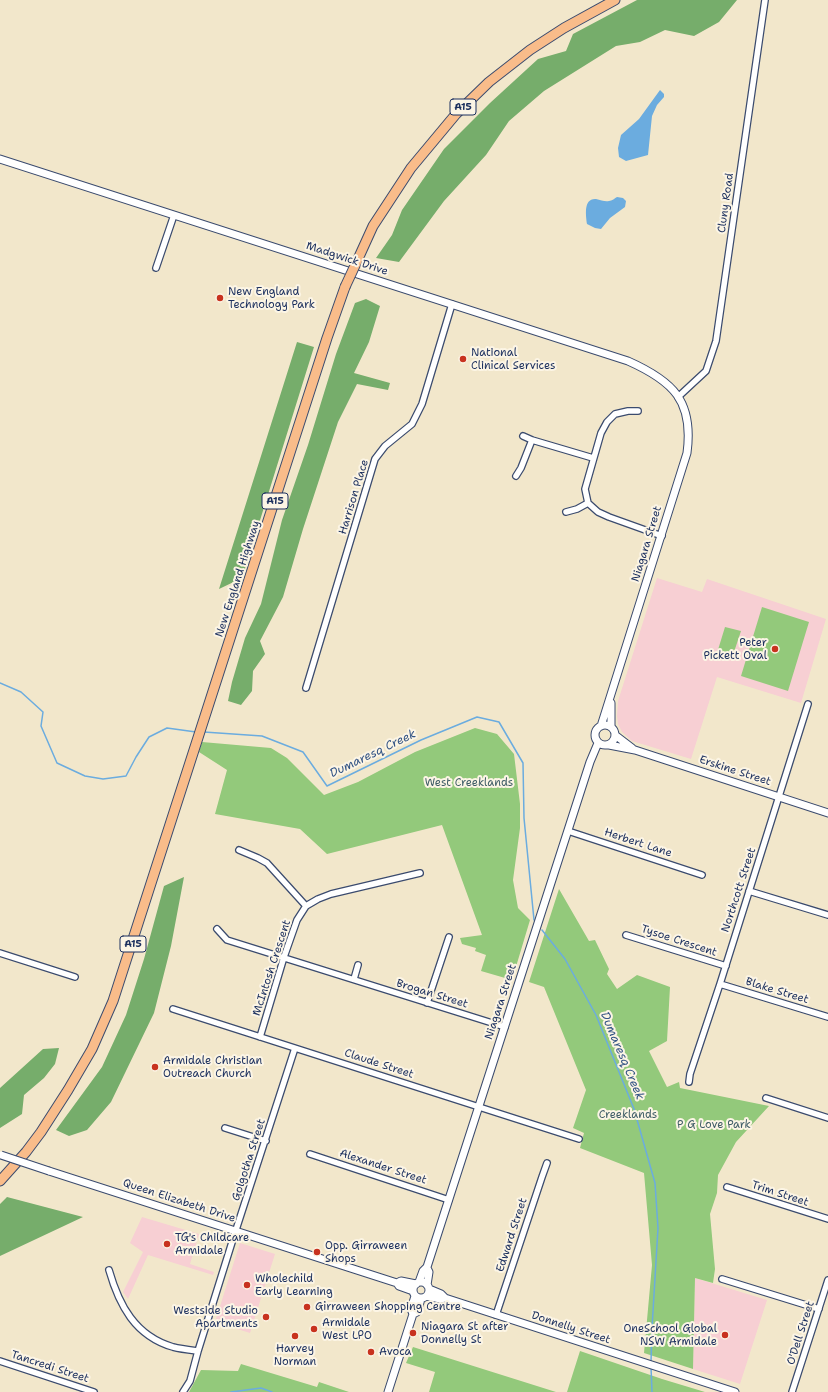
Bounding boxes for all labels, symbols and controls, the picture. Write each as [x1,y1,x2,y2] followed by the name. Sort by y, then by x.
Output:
[450,99,476,115] road number: A15
[715,172,737,234] street label: Cluny Road
[304,240,390,278] street label: Madgwick Drive
[228,285,315,311] place label: New England Technology Park
[215,293,225,303] marker: New England Technology Park
[471,346,555,372] place label: National Clinical Services
[458,354,468,364] marker: National Clinical Services
[336,458,372,536] street label: Harrison Place
[262,493,288,509] road number: A15
[629,504,665,584] street label: Niagara Street
[213,519,263,639] street label: New England Highway
[703,636,767,662] place label: Peter Pickett Oval
[770,644,780,654] marker: Peter Pickett Oval
[328,727,418,781] water label: Dumaresq Creek
[698,753,772,789] street label: Erskine Street
[425,776,513,790] park label: West Creeklands
[603,826,673,860] street label: Herbert Lane
[719,846,759,934] street label: Northcott Street
[250,918,294,1018] street label: McIntosh Crescent
[639,923,719,959] street label: Tysoe Crescent
[120,936,146,952] road number: A15
[483,962,519,1042] street label: Niagara Street
[744,975,810,1007] street label: Blake Street
[395,977,469,1011] street label: Brogan Street
[597,1010,647,1102] water label: Dumaresq Creek
[343,1047,415,1081] street label: Claude Street
[163,1054,262,1080] place label: Armidale Christian Outreach Church
[150,1062,160,1072] marker: Armidale Christian Outreach Church
[599,1108,657,1122] park label: Creeklands
[229,1117,269,1203] street label: Golgotha Street
[677,1118,751,1132] park label: P G Love Park
[338,1147,428,1187] street label: Alexander Street
[121,1177,237,1225] street label: Queen Elizabeth Drive
[750,1179,810,1209] street label: Trim Street
[494,1196,530,1274] street label: Edward Street
[175,1231,249,1257] place label: TG's Childcare Armidale
[162,1239,172,1249] marker: TG's Childcare Armidale
[325,1239,407,1265] place label: Opp. Girraween Shops
[312,1247,322,1257] marker: Opp. Girraween Shops
[255,1272,333,1298] place label: Wholechild Early Learning
[242,1280,252,1290] marker: Wholechild Early Learning
[784,1299,818,1367] street label: O'Dell Street
[315,1300,461,1314] place label: Girraween Shopping Centre
[302,1302,312,1312] marker: Girraween Shopping Centre
[173,1304,258,1330] place label: Westside Studio Apartments
[530,1309,612,1347] street label: Donnelly Street
[261,1312,271,1322] marker: Westside Studio Apartments
[322,1316,372,1342] place label: Armidale West LPO
[421,1320,508,1346] place label: Niagara St after Donnelly St
[623,1322,717,1348] place label: OneSchool Global NSW Armidale
[309,1324,319,1334] marker: Armidale West LPO
[408,1328,418,1338] marker: Niagara St after Donnelly St
[720,1330,730,1340] marker: OneSchool Global NSW Armidale
[290,1331,300,1341] marker: Harvey Norman
[274,1342,316,1368] place label: Harvey Norman
[379,1345,411,1359] place label: Avoca
[366,1347,376,1357] marker: Avoca
[9,1348,91,1386] street label: Tancredi Street

